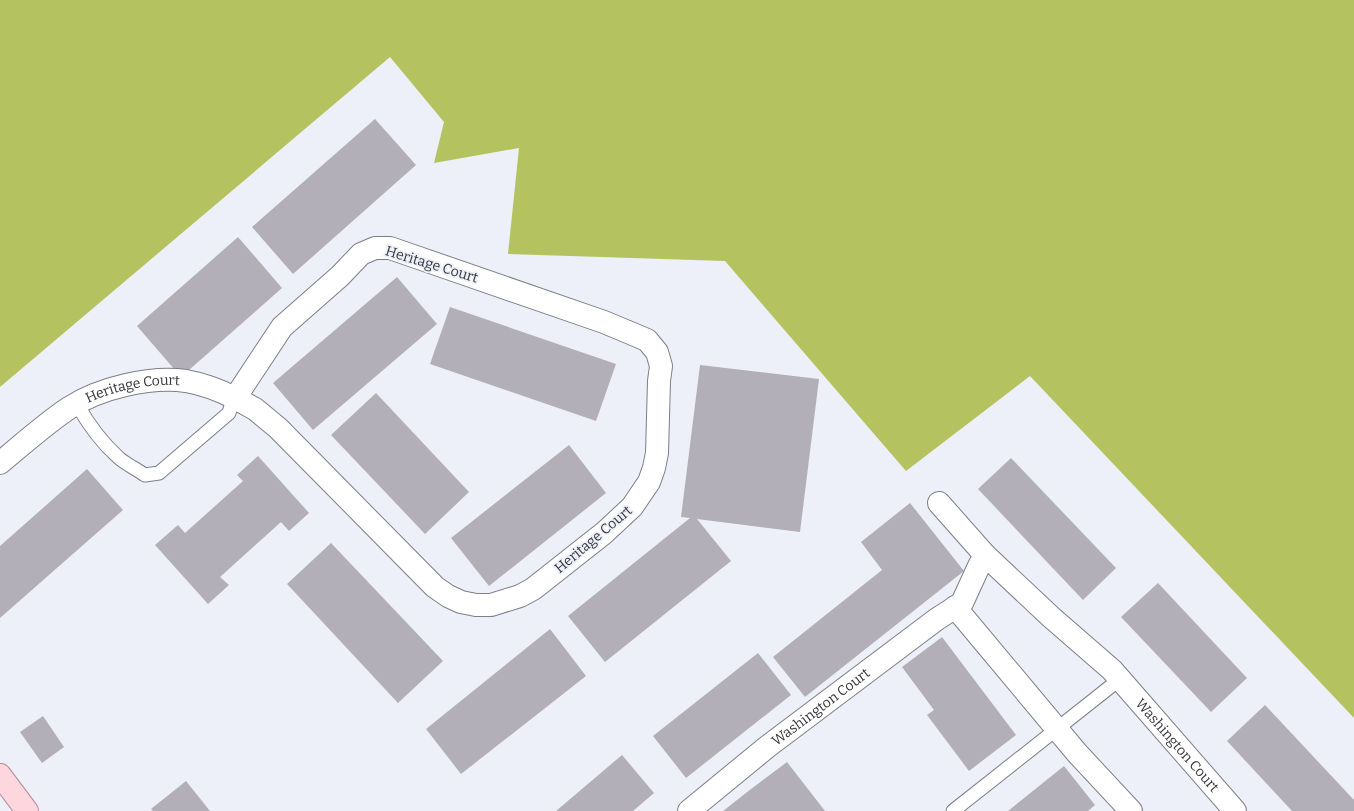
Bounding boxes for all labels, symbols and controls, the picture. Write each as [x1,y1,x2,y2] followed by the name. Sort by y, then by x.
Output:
[383,242,480,287] street label: Heritage Court
[83,372,180,407] street label: Heritage Court
[551,502,636,577] street label: Heritage Court
[769,665,873,749] street label: Washington Court
[1132,695,1222,796] street label: Washington Court

